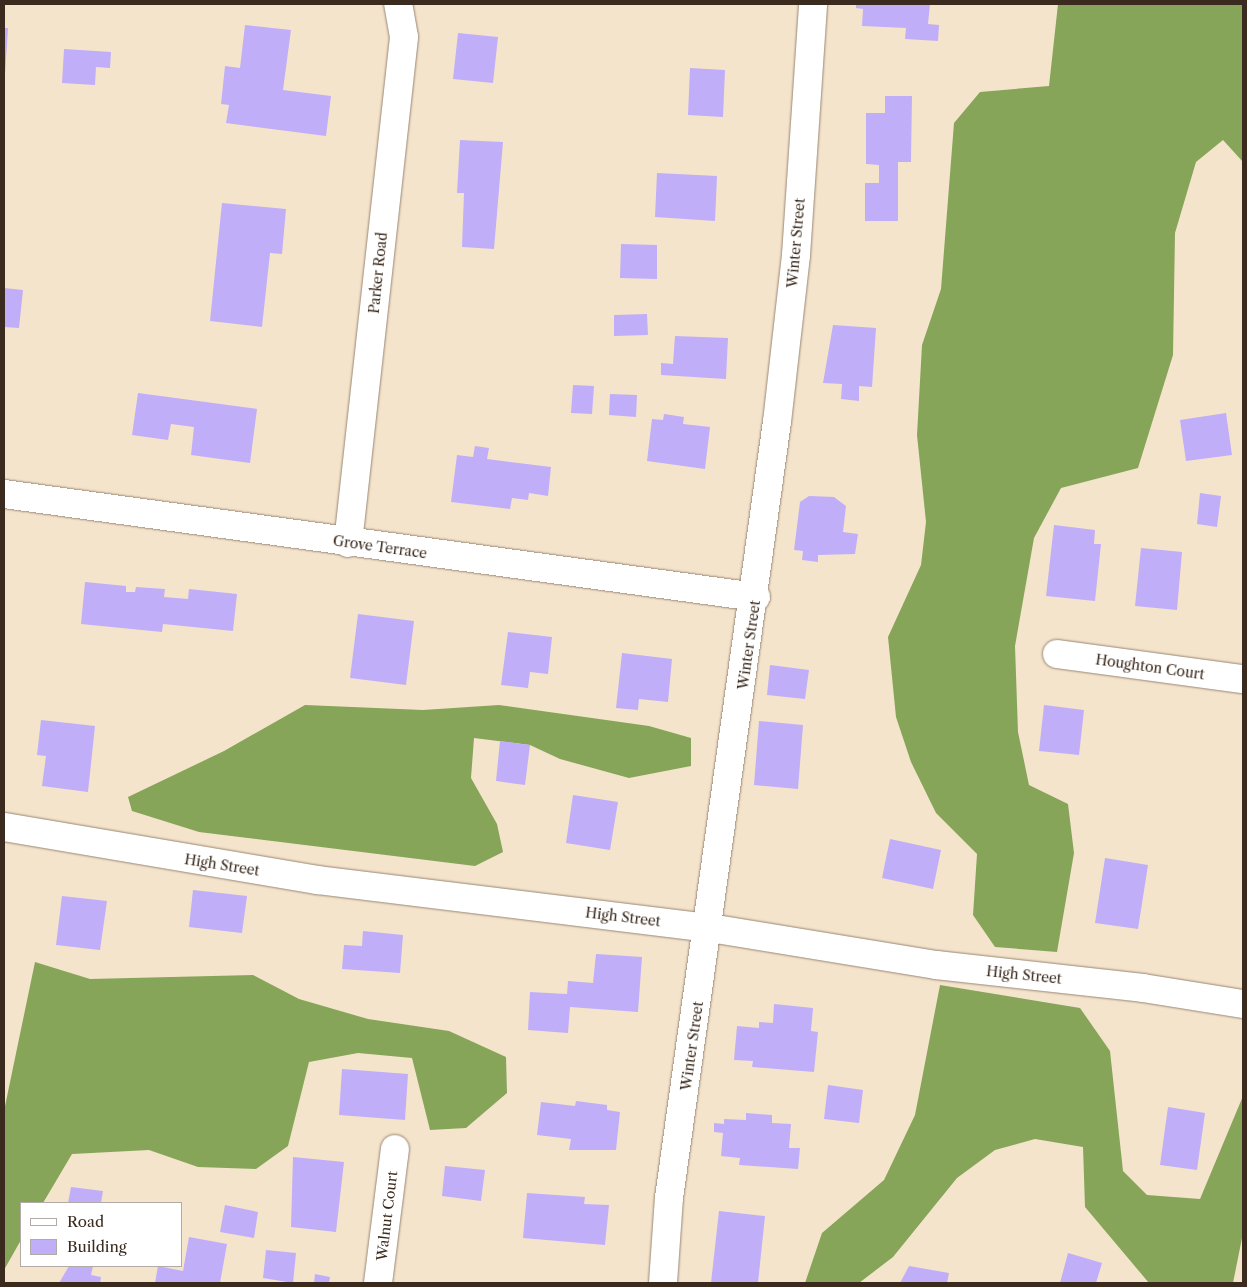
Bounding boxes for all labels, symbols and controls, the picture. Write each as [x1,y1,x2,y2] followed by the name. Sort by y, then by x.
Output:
[784,197,808,289] street label: Winter Street
[365,231,391,315] street label: Parker Road
[332,532,428,562] street label: Grove Terrace
[734,599,764,691] street label: Winter Street
[1094,651,1206,683] street label: Houghton Court
[183,851,261,879] street label: High Street
[584,904,662,930] street label: High Street
[985,963,1063,987] street label: High Street
[677,1000,707,1092] street label: Winter Street
[373,1170,401,1262] street label: Walnut Court
[20,1202,182,1267] legend
[67,1212,104,1231] text: Road
[67,1237,127,1256] text: Building

